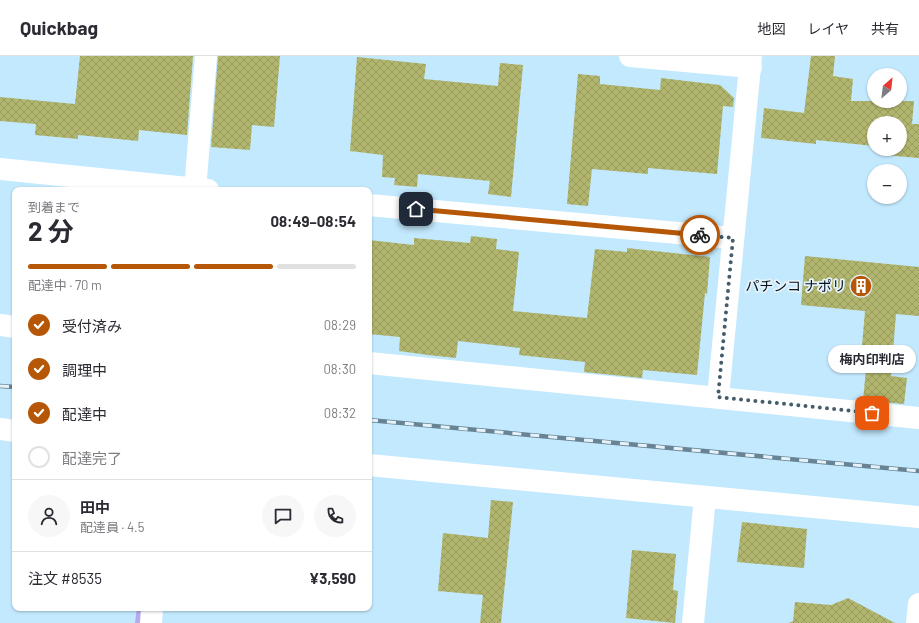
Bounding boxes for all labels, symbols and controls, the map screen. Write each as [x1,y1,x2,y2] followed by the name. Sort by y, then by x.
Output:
[20,16,98,39] text: Quickbag
[757,20,785,37] text: 地図
[807,20,849,37] text: レイヤ
[871,20,899,37] text: 共有
[867,68,907,108] north arrow
[867,68,907,204] map controls
[867,116,907,156] button: +
[867,164,907,204] button: −
[399,192,433,226] pin
[405,198,427,220] icon: home
[28,199,80,215] text: 到着まで
[270,212,356,230] text: 08:49–08:54
[28,215,74,246] text: 2 分
[680,215,720,255] courier
[689,224,711,246] icon: bike
[848,273,874,299] building icon: パチンコ ナポリ
[28,277,102,293] text: 配達中 · 70 m
[745,277,846,294] place label: パチンコ ナポリ
[28,314,50,336] icon: check
[62,317,122,335] text: 受付済み
[324,317,356,333] text: 08:29
[828,345,916,373] callout: 梅内印判店
[839,351,905,367] text: 梅内印判店
[28,358,50,380] icon: check
[62,361,107,379] text: 調理中
[323,361,356,377] text: 08:30
[855,396,889,430] pin
[28,402,50,424] icon: check
[861,402,883,424] icon: bag
[62,405,107,423] text: 配達中
[324,405,356,421] text: 08:32
[62,449,122,467] text: 配達完了
[28,495,70,537] button: person
[262,495,304,537] button: chat
[314,495,356,537] button: phone
[80,498,110,516] text: 田中
[80,519,144,535] text: 配達員 · 4.5
[28,569,102,587] text: 注文 #8535
[309,569,356,587] text: ¥3,590

